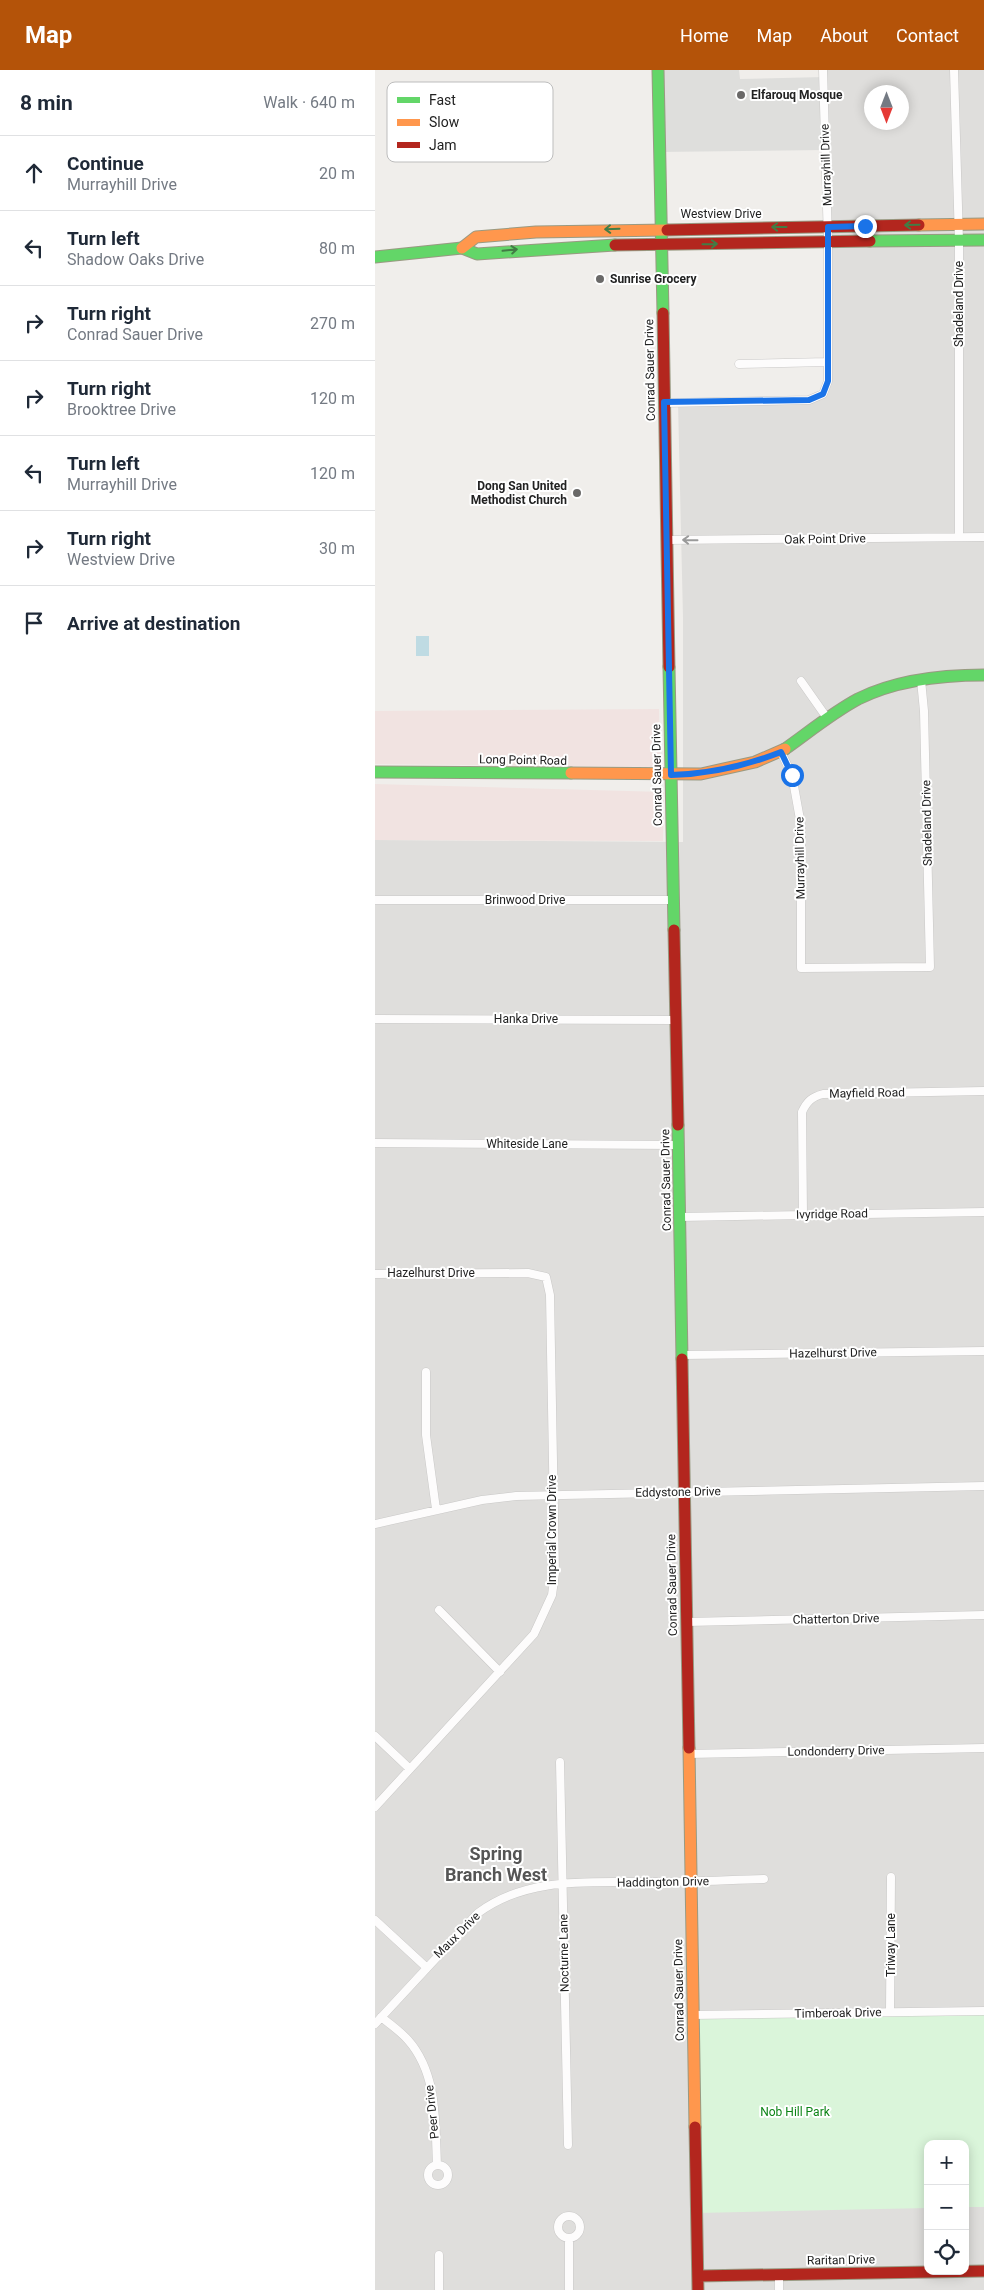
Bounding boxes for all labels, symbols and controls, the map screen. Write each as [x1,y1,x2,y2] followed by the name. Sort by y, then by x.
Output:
[25,21,72,49] text: Map
[680,25,729,46] text: Home
[757,25,792,46] text: Map
[820,25,868,46] text: About
[896,25,959,46] text: Contact
[387,82,553,162] legend
[864,85,909,130] north arrow
[751,88,843,102] place label: Elfarouq Mosque
[735,89,747,101] marker: Elfarouq Mosque
[20,91,73,115] text: 8 min
[429,92,456,108] text: Fast
[263,93,355,112] text: Walk · 640 m
[429,114,460,130] text: Slow
[818,124,834,206] street label: Murrayhill Drive
[429,137,457,153] text: Jam
[67,152,144,175] text: Continue
[20,159,48,187] icon: ahead
[319,164,355,183] text: 20 m
[67,175,177,194] text: Murrayhill Drive
[681,207,762,221] street label: Westview Drive
[854,215,877,238] route end
[904,220,920,230] one-way arrow
[771,222,788,232] one-way arrow
[604,225,620,234] one-way arrow
[67,227,140,250] text: Turn left
[20,234,48,262] icon: left
[319,239,355,258] text: 80 m
[701,239,717,249] one-way arrow
[502,245,518,255] one-way arrow
[67,250,204,269] text: Shadow Oaks Drive
[952,261,966,347] street label: Shadeland Drive
[610,272,697,286] place label: Sunrise Grocery
[594,273,606,285] marker: Sunrise Grocery
[67,302,151,325] text: Turn right
[20,309,48,337] icon: right
[310,314,355,333] text: 270 m
[642,319,658,421] street label: Conrad Sauer Drive
[67,325,203,344] text: Conrad Sauer Drive
[67,377,151,400] text: Turn right
[20,384,48,412] icon: right
[310,389,355,408] text: 120 m
[67,400,176,419] text: Brooktree Drive
[67,452,140,475] text: Turn left
[20,459,48,487] icon: left
[310,464,355,483] text: 120 m
[67,475,177,494] text: Murrayhill Drive
[471,479,567,507] place label: Dong San United Methodist Church
[571,487,583,499] marker: Dong San United Methodist Church
[67,527,151,550] text: Turn right
[784,531,866,547] street label: Oak Point Drive
[20,534,48,562] icon: right
[682,535,698,545] one-way arrow
[319,539,355,558] text: 30 m
[67,550,175,569] text: Westview Drive
[20,609,48,637] icon: arrive
[67,612,240,635] text: Arrive at destination
[649,724,665,826] street label: Conrad Sauer Drive
[479,752,567,768] street label: Long Point Road
[781,764,804,787] route start
[919,780,935,866] street label: Shadeland Drive
[792,817,808,899] street label: Murrayhill Drive
[485,893,565,907] street label: Brinwood Drive
[494,1012,558,1026] street label: Hanka Drive
[829,1085,905,1101] street label: Mayfield Road
[658,1129,674,1231] street label: Conrad Sauer Drive
[486,1137,568,1151] street label: Whiteside Lane
[796,1206,868,1222] street label: Ivyridge Road
[387,1266,475,1280] street label: Hazelhurst Drive
[789,1345,877,1361] street label: Hazelhurst Drive
[545,1475,559,1585] street label: Imperial Crown Drive
[635,1484,721,1500] street label: Eddystone Drive
[664,1534,680,1636] street label: Conrad Sauer Drive
[793,1611,879,1627] street label: Chatterton Drive
[787,1743,885,1759] street label: Londonderry Drive
[445,1843,547,1885] district label: Spring Branch West
[617,1874,709,1890] street label: Haddington Drive
[431,1909,483,1961] street label: Maux Drive
[884,1913,898,1977] street label: Triway Lane
[556,1914,572,1992] street label: Nocturne Lane
[671,1939,687,2041] street label: Conrad Sauer Drive
[794,2005,882,2021] street label: Timberoak Drive
[422,2084,442,2140] street label: Peer Drive
[760,2105,831,2119] park label: Nob Hill Park
[924,2140,969,2275] map controls
[924,2140,969,2185] button: +
[924,2185,969,2230] button: −
[924,2230,969,2275] button: locate
[807,2252,875,2268] street label: Raritan Drive

